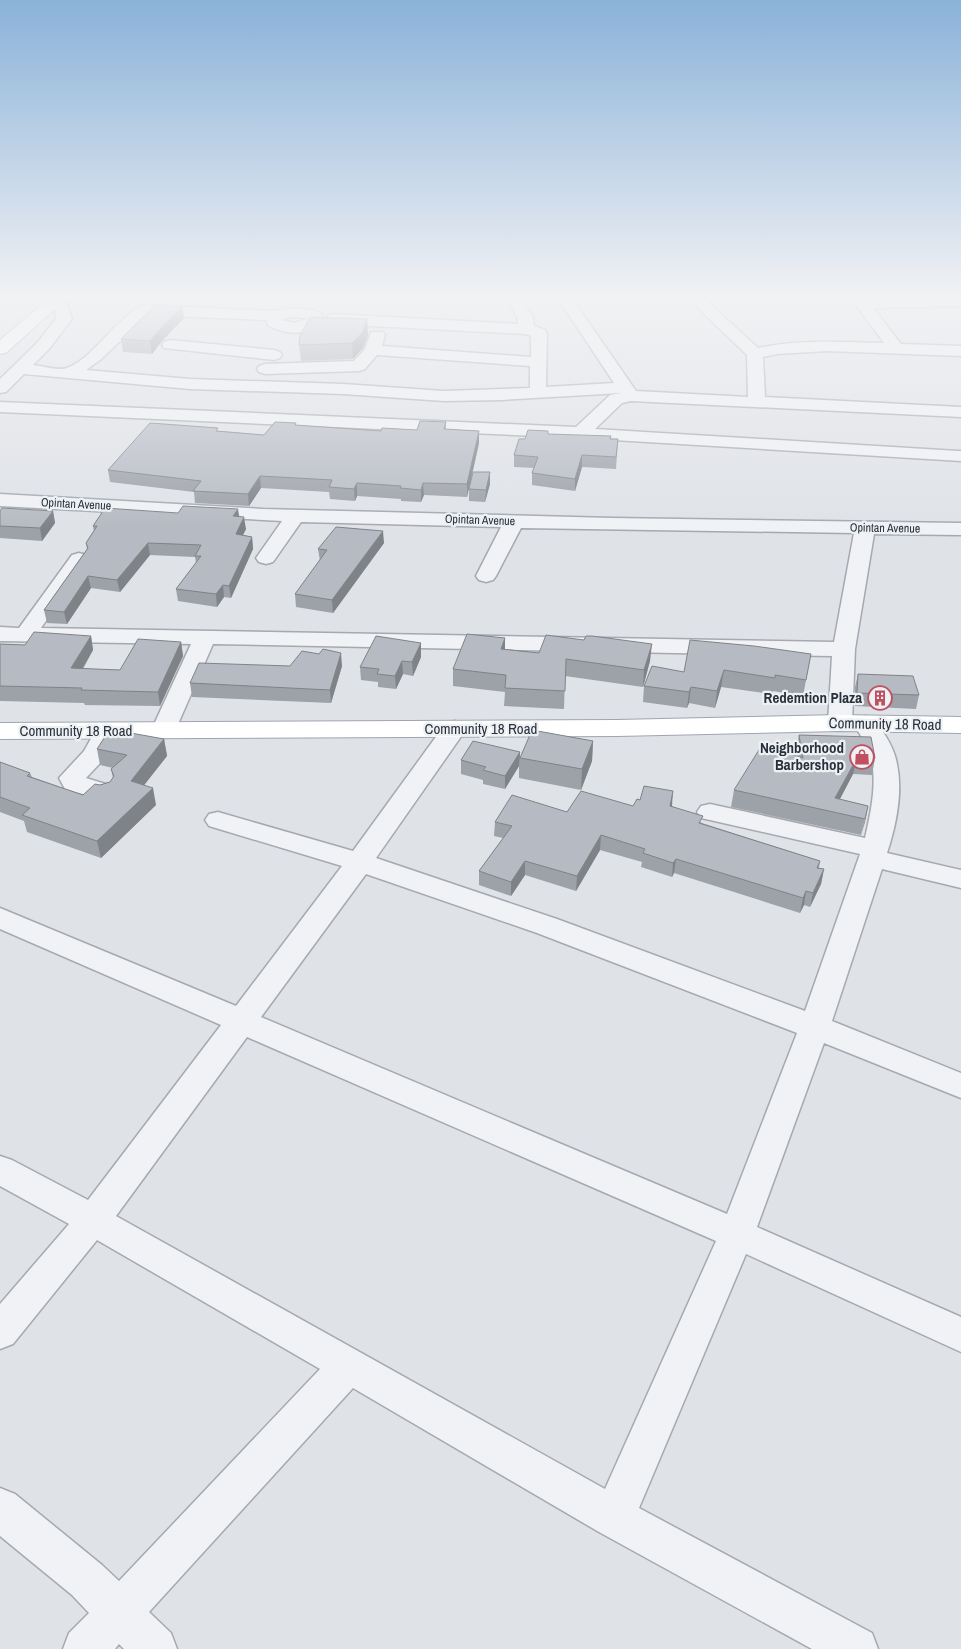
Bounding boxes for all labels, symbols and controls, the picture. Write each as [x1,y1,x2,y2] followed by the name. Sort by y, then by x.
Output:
[40,494,112,514] street label: Opintan Avenue
[445,511,515,529] street label: Opintan Avenue
[850,519,920,537] street label: Opintan Avenue
[867,685,893,711] building icon: Redemtion Plaza
[764,687,862,708] place label: Redemtion Plaza
[828,712,942,735] street label: Community 18 Road
[425,718,537,739] street label: Community 18 Road
[20,720,132,741] street label: Community 18 Road
[760,737,844,775] place label: Neighborhood Barbershop
[849,744,875,770] shop icon: Neighborhood Barbershop

